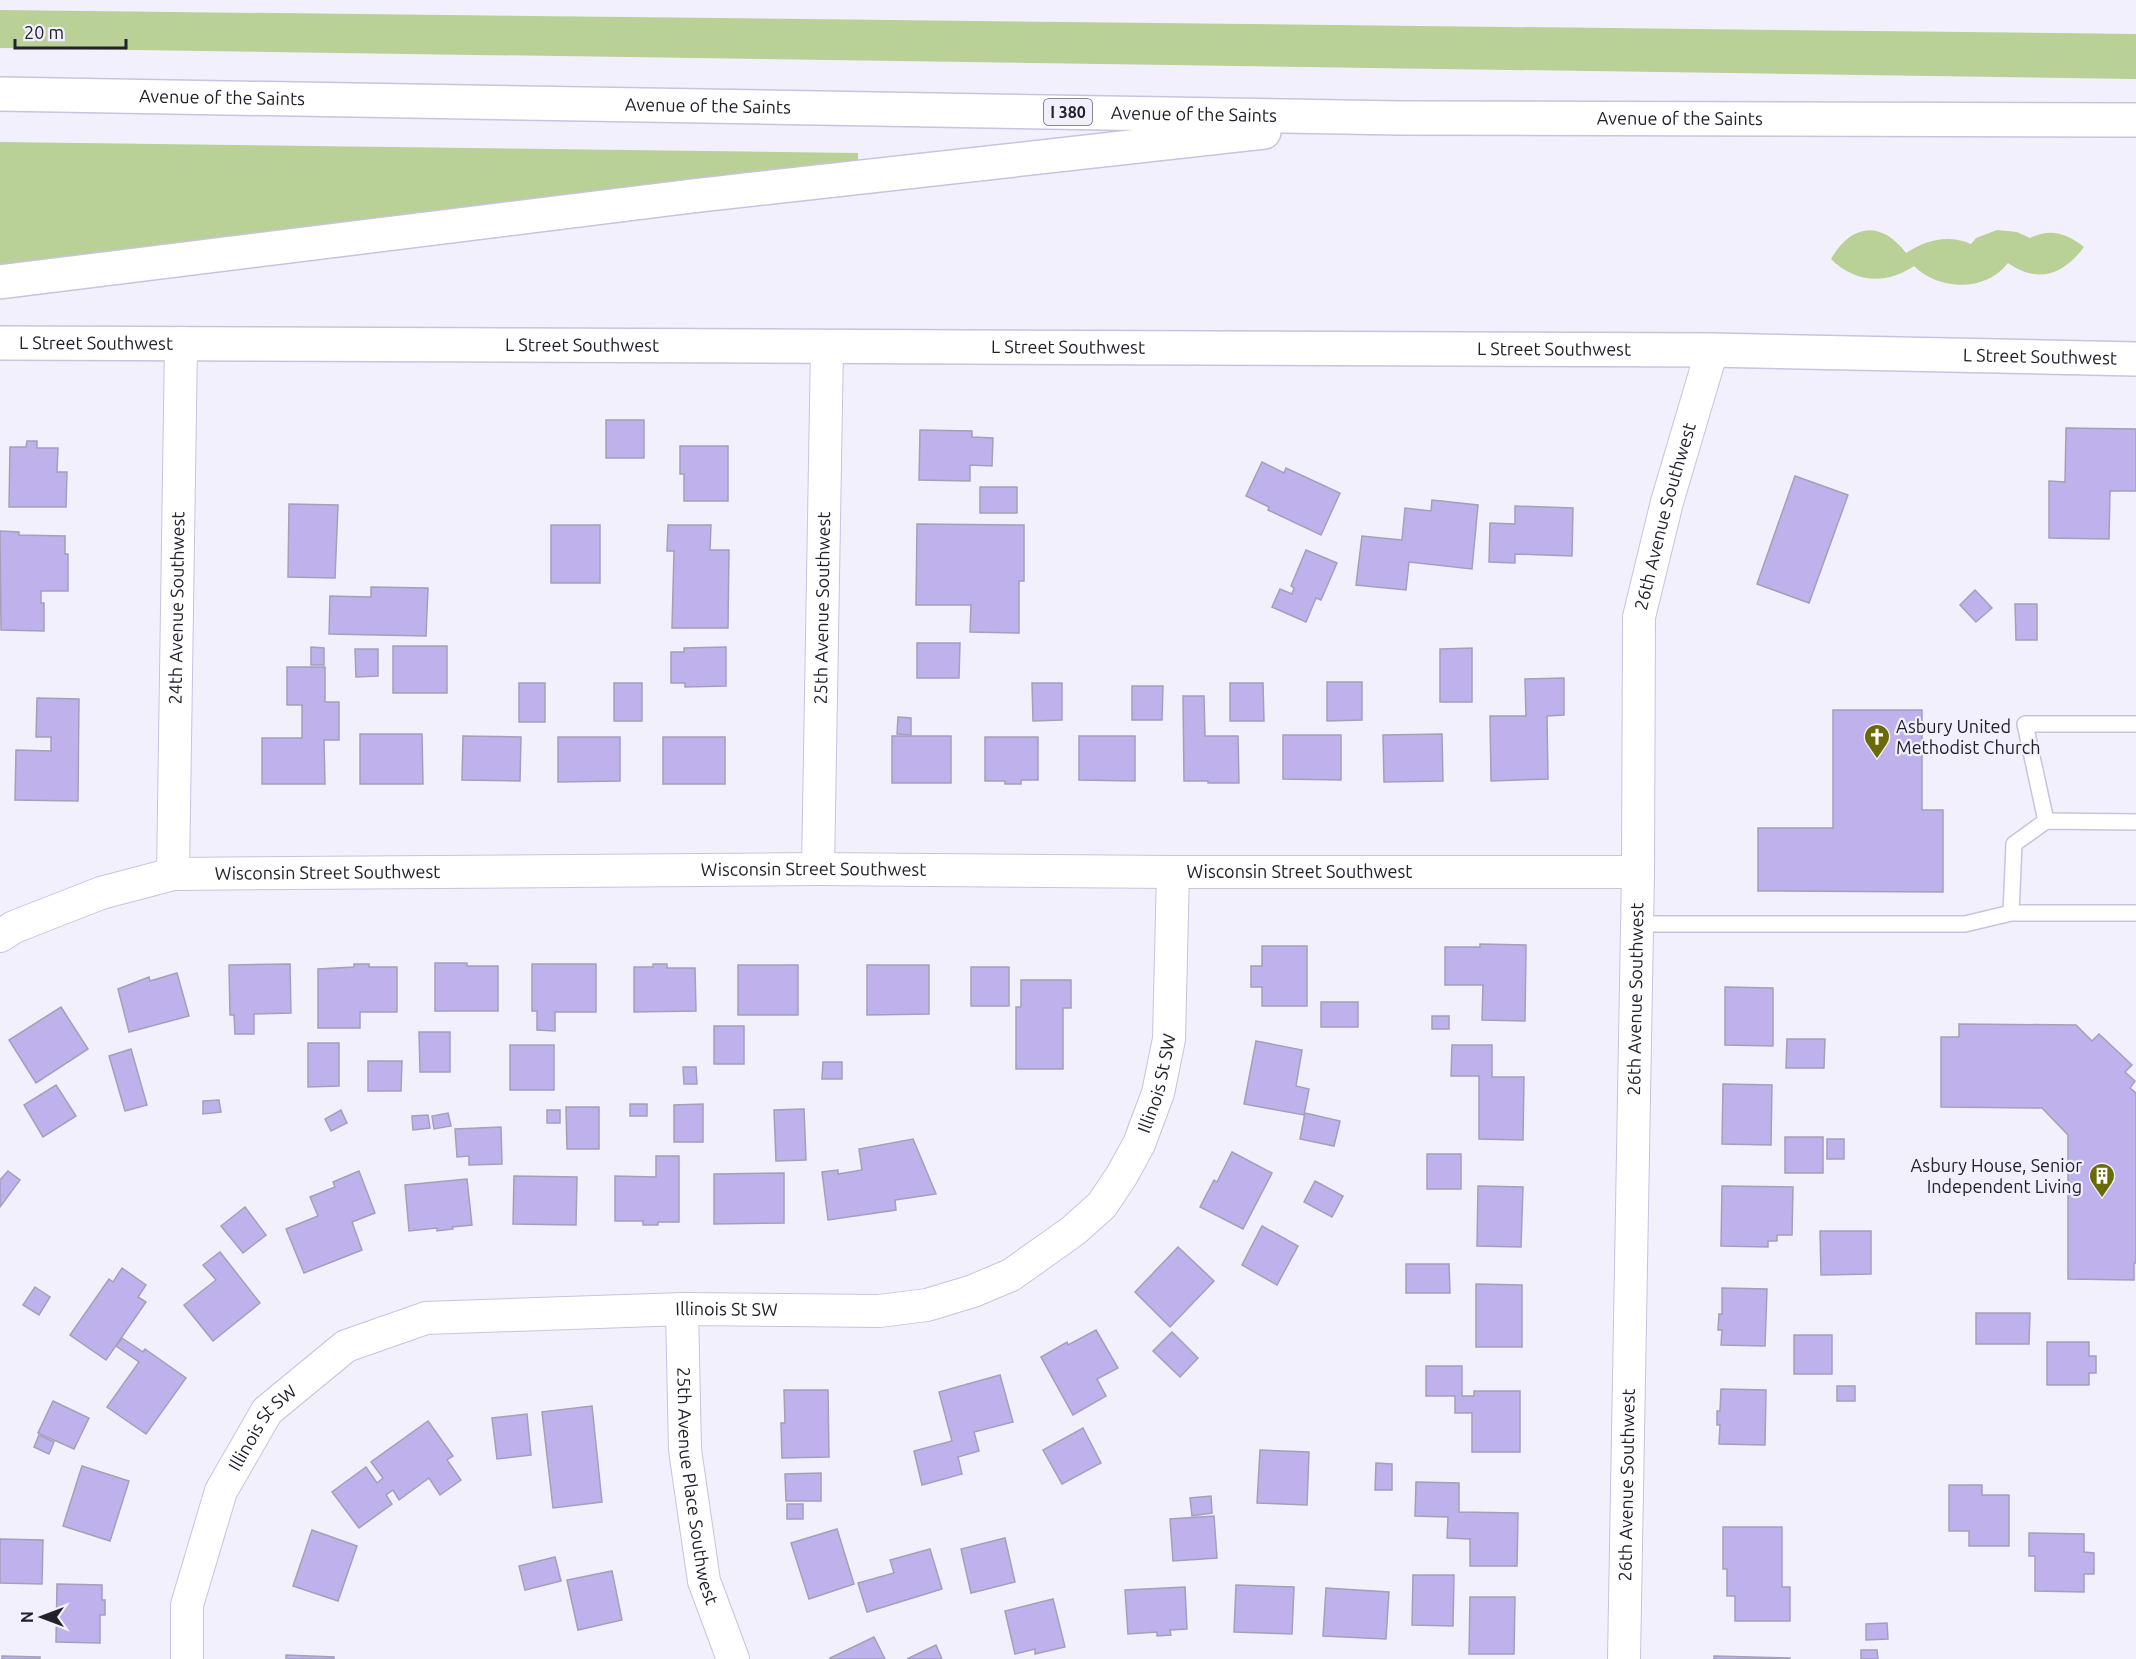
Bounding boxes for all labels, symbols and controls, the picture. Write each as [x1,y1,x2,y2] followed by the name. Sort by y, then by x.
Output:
[15,12,126,50] scale bar
[24,22,64,42] text: 20 m
[139,85,305,108] street label: Avenue of the Saints
[625,94,791,117] street label: Avenue of the Saints
[1044,99,1092,125] road number: I 380
[1111,102,1277,125] street label: Avenue of the Saints
[1597,108,1763,128] street label: Avenue of the Saints
[19,332,173,353] street label: L Street Southwest
[505,334,659,355] street label: L Street Southwest
[991,336,1145,357] street label: L Street Southwest
[1477,338,1631,359] street label: L Street Southwest
[1963,344,2117,368] street label: L Street Southwest
[1630,420,1699,612] street label: 26th Avenue Southwest
[165,511,187,705] street label: 24th Avenue Southwest
[810,511,833,705] street label: 25th Avenue Southwest
[1896,716,2040,757] place label: Asbury United Methodist Church
[1862,722,1892,760] church icon: Asbury United Methodist Church
[701,858,926,879] street label: Wisconsin Street Southwest
[215,861,440,883] street label: Wisconsin Street Southwest
[1187,861,1412,881] street label: Wisconsin Street Southwest
[1623,902,1646,1096] street label: 26th Avenue Southwest
[1133,1032,1179,1136] street label: Illinois St SW
[1910,1155,2082,1196] place label: Asbury House, Senior Independent Living
[2087,1161,2117,1199] building icon: Asbury House, Senior Independent Living
[675,1298,778,1319] street label: Illinois St SW
[674,1367,723,1607] street label: 25th Avenue Place Southwest
[224,1380,300,1474] street label: Illinois St SW
[1614,1388,1638,1582] street label: 26th Avenue Southwest
[12,1587,72,1647] north arrow
[18,1611,36,1623] text: N

